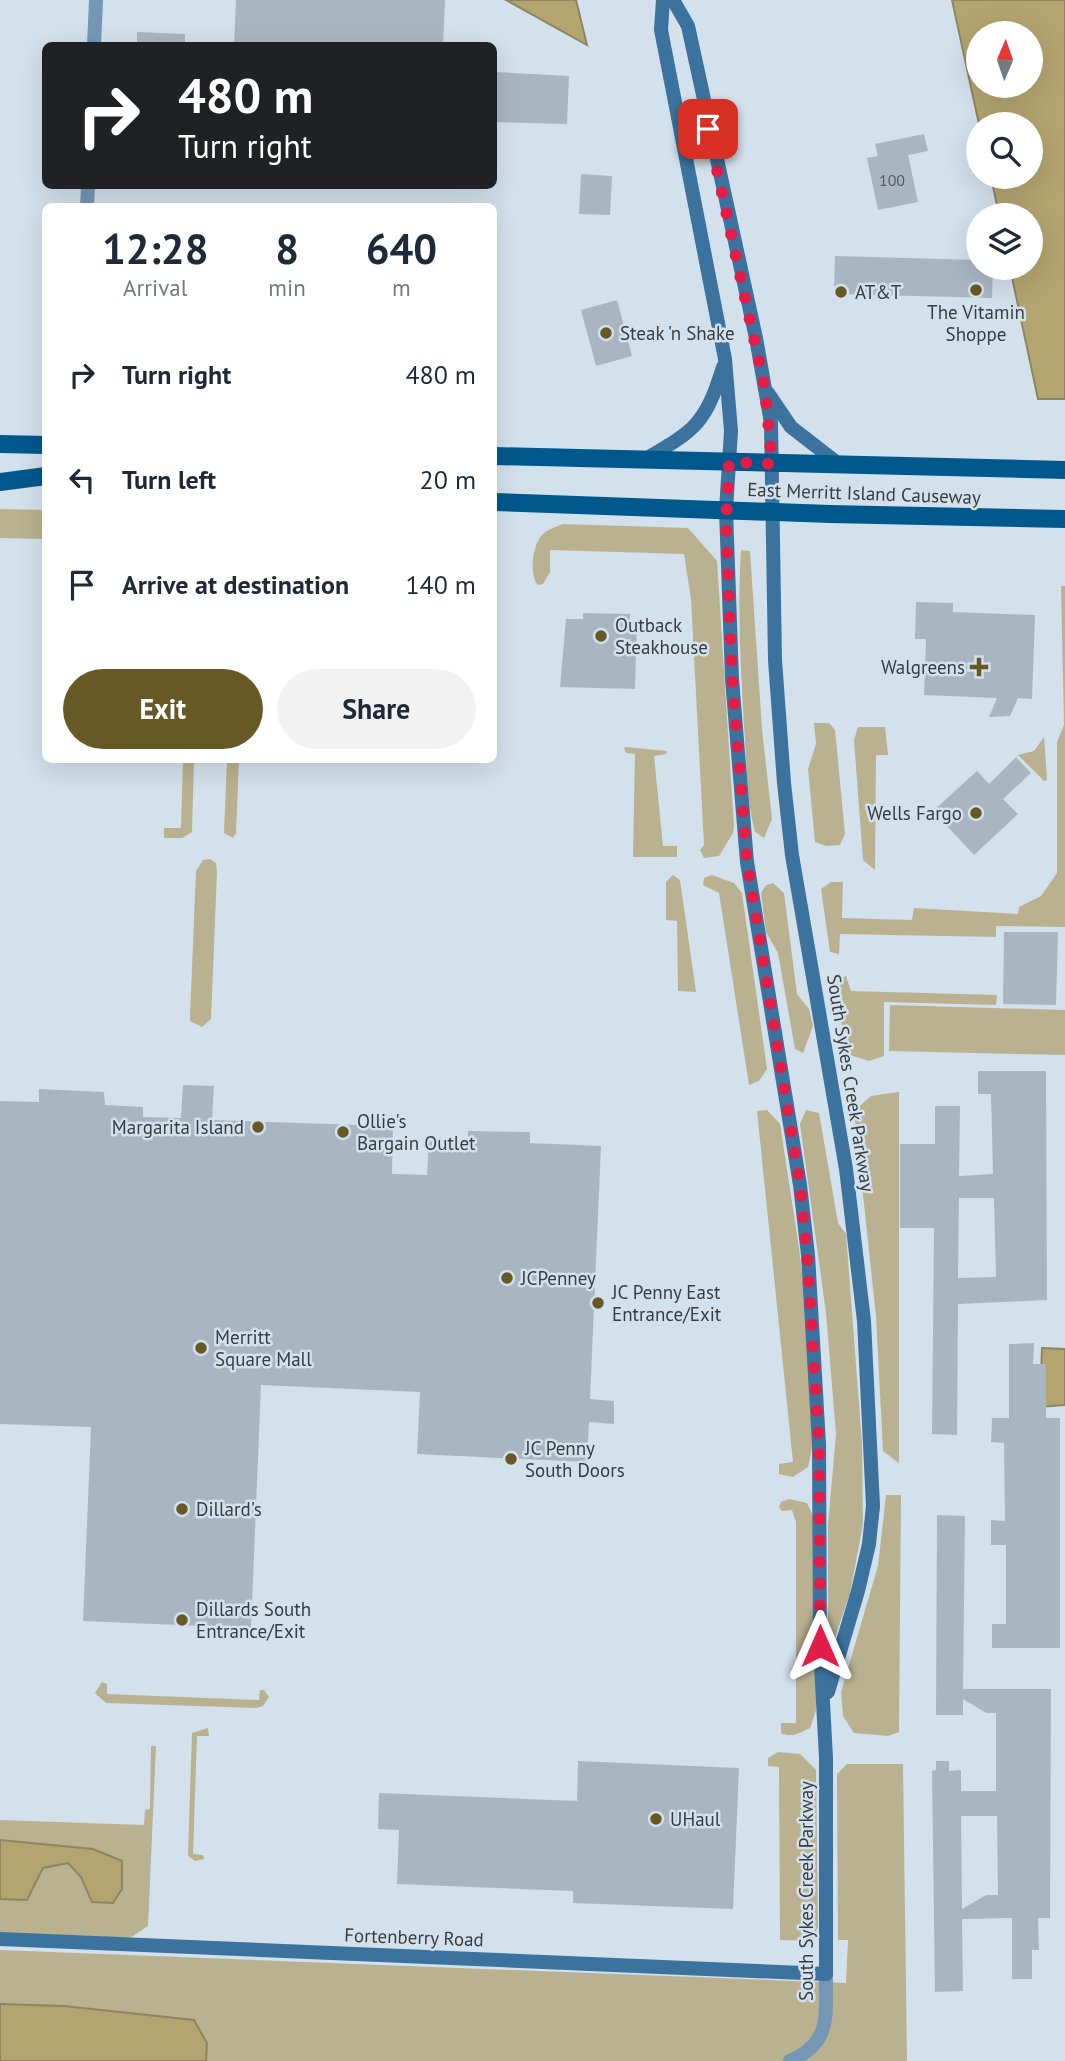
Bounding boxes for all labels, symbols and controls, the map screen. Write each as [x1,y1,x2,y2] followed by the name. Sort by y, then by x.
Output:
[966,21,1043,98] north arrow
[966,21,1043,280] map controls
[178,63,313,127] text: 480 m
[63,70,154,161] icon: right
[678,99,738,159] pin
[689,110,727,148] icon: arrive
[966,112,1043,189] button: search
[178,125,312,167] text: Turn right
[879,170,905,190] house number: 100
[966,203,1043,280] button: layers
[102,221,208,276] text: 12:28
[275,221,299,276] text: 8
[366,221,437,276] text: 640
[123,273,187,302] text: Arrival
[268,273,306,302] text: min
[392,273,411,302] text: m
[855,280,902,304] place label: AT&T
[968,282,984,298] marker: The Vitamin Shoppe
[833,284,849,300] marker: AT&T
[927,300,1025,346] place label: The Vitamin Shoppe
[620,321,735,345] place label: Steak 'n Shake
[598,325,614,341] marker: Steak 'n Shake
[63,356,101,394] icon: right
[122,358,231,391] text: Turn right
[405,358,476,391] text: 480 m
[63,461,101,499] icon: left
[122,463,216,496] text: Turn left
[420,463,476,496] text: 20 m
[747,477,981,509] street label: East Merritt Island Causeway
[63,566,101,604] icon: arrive
[122,568,349,601] text: Arrive at destination
[405,568,476,601] text: 140 m
[615,613,708,659] place label: Outback Steakhouse
[593,628,609,644] marker: Outback Steakhouse
[881,655,965,679] place label: Walgreens
[971,659,987,675] marker: Walgreens
[63,669,263,749] button: Exit
[277,669,476,749] button: Share
[867,801,962,825] place label: Wells Fargo
[968,805,984,821] marker: Wells Fargo
[822,973,880,1194] street label: South Sykes Creek Parkway
[357,1109,476,1155] place label: Ollie's Bargain Outlet
[112,1115,244,1139] place label: Margarita Island
[250,1119,266,1135] marker: Margarita Island
[335,1124,351,1140] marker: Ollie's Bargain Outlet
[520,1266,596,1290] place label: JCPenney
[499,1270,515,1286] marker: JCPenney
[611,1280,722,1326] place label: JC Penny East Entrance/Exit
[590,1295,606,1311] marker: JC Penny East Entrance/Exit
[215,1325,312,1371] place label: Merritt Square Mall
[193,1340,209,1356] marker: Merritt Square Mall
[524,1436,625,1482] place label: JC Penny South Doors
[503,1451,519,1467] marker: JC Penny South Doors
[196,1497,262,1521] place label: Dillard's
[174,1501,190,1517] marker: Dillard's
[196,1597,311,1643] place label: Dillards South Entrance/Exit
[783,1609,857,1683] position arrow
[174,1612,190,1628] marker: Dillards South Entrance/Exit
[794,1781,818,2001] street label: South Sykes Creek Parkway
[670,1807,721,1831] place label: UHaul
[648,1811,664,1827] marker: UHaul
[344,1923,484,1951] street label: Fortenberry Road

